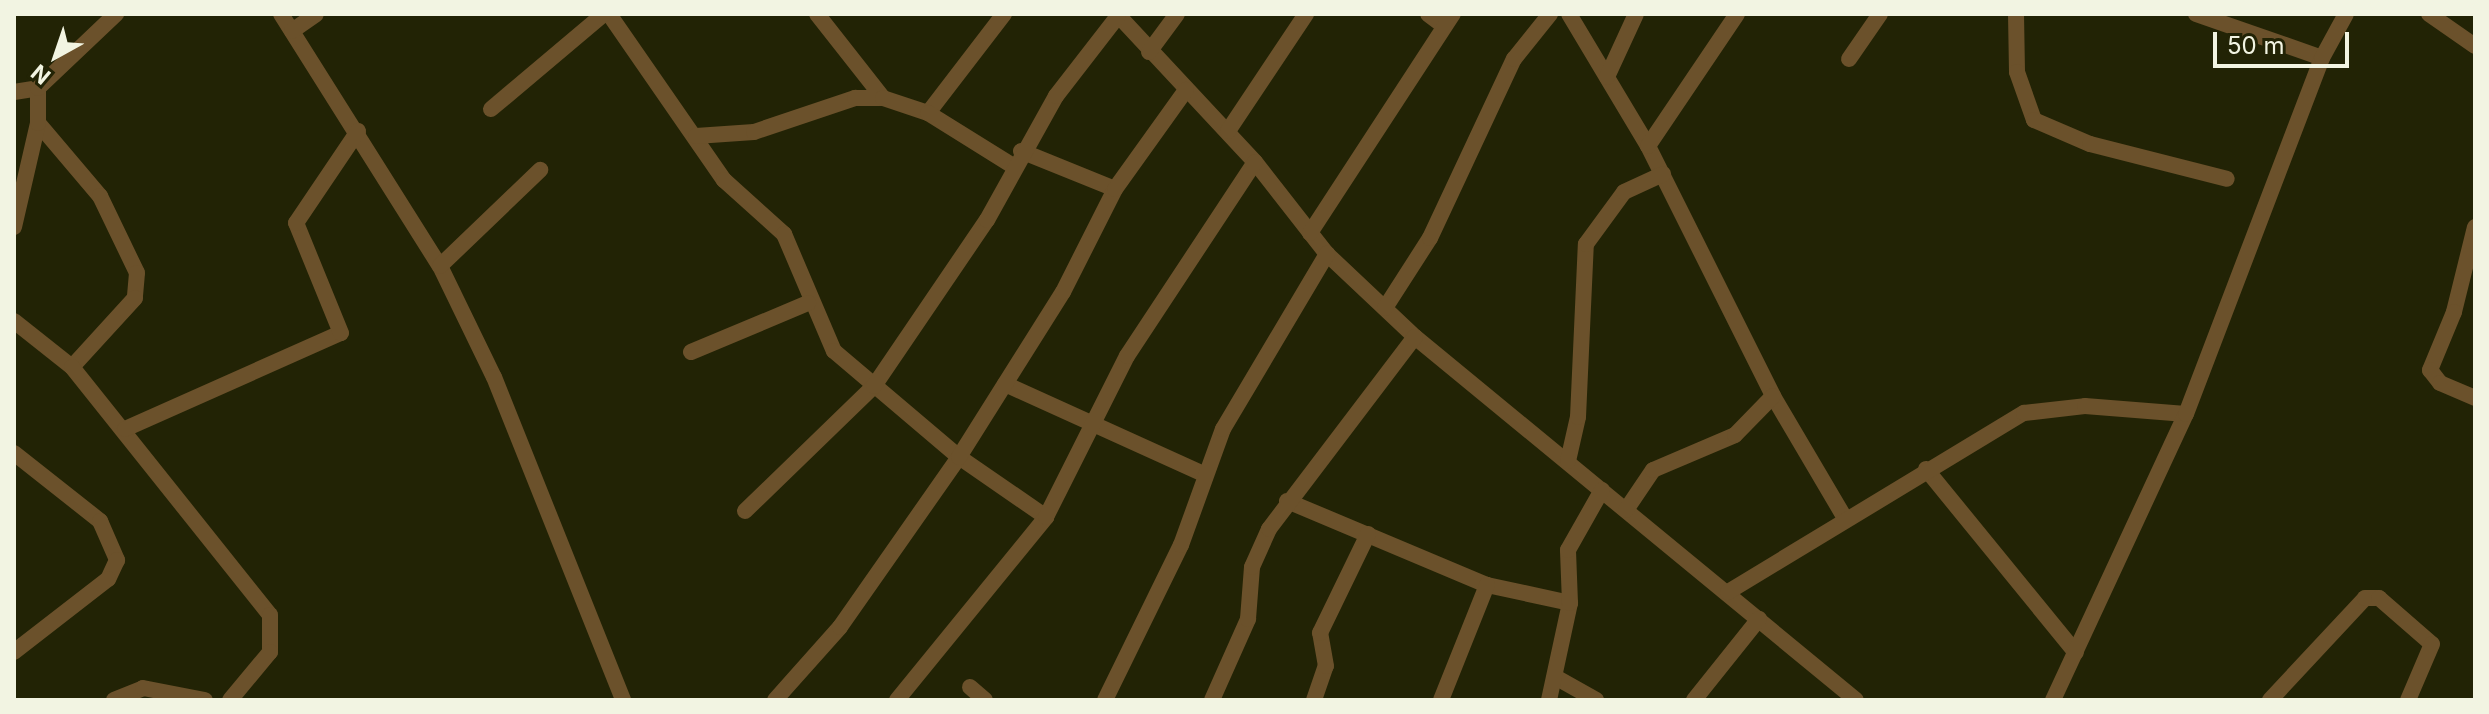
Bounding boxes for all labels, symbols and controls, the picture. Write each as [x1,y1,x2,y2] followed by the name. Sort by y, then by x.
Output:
[16,16,96,96] north arrow
[2217,16,2353,66] scale bar
[2227,31,2285,60] text: 50 m
[26,59,55,90] text: N

